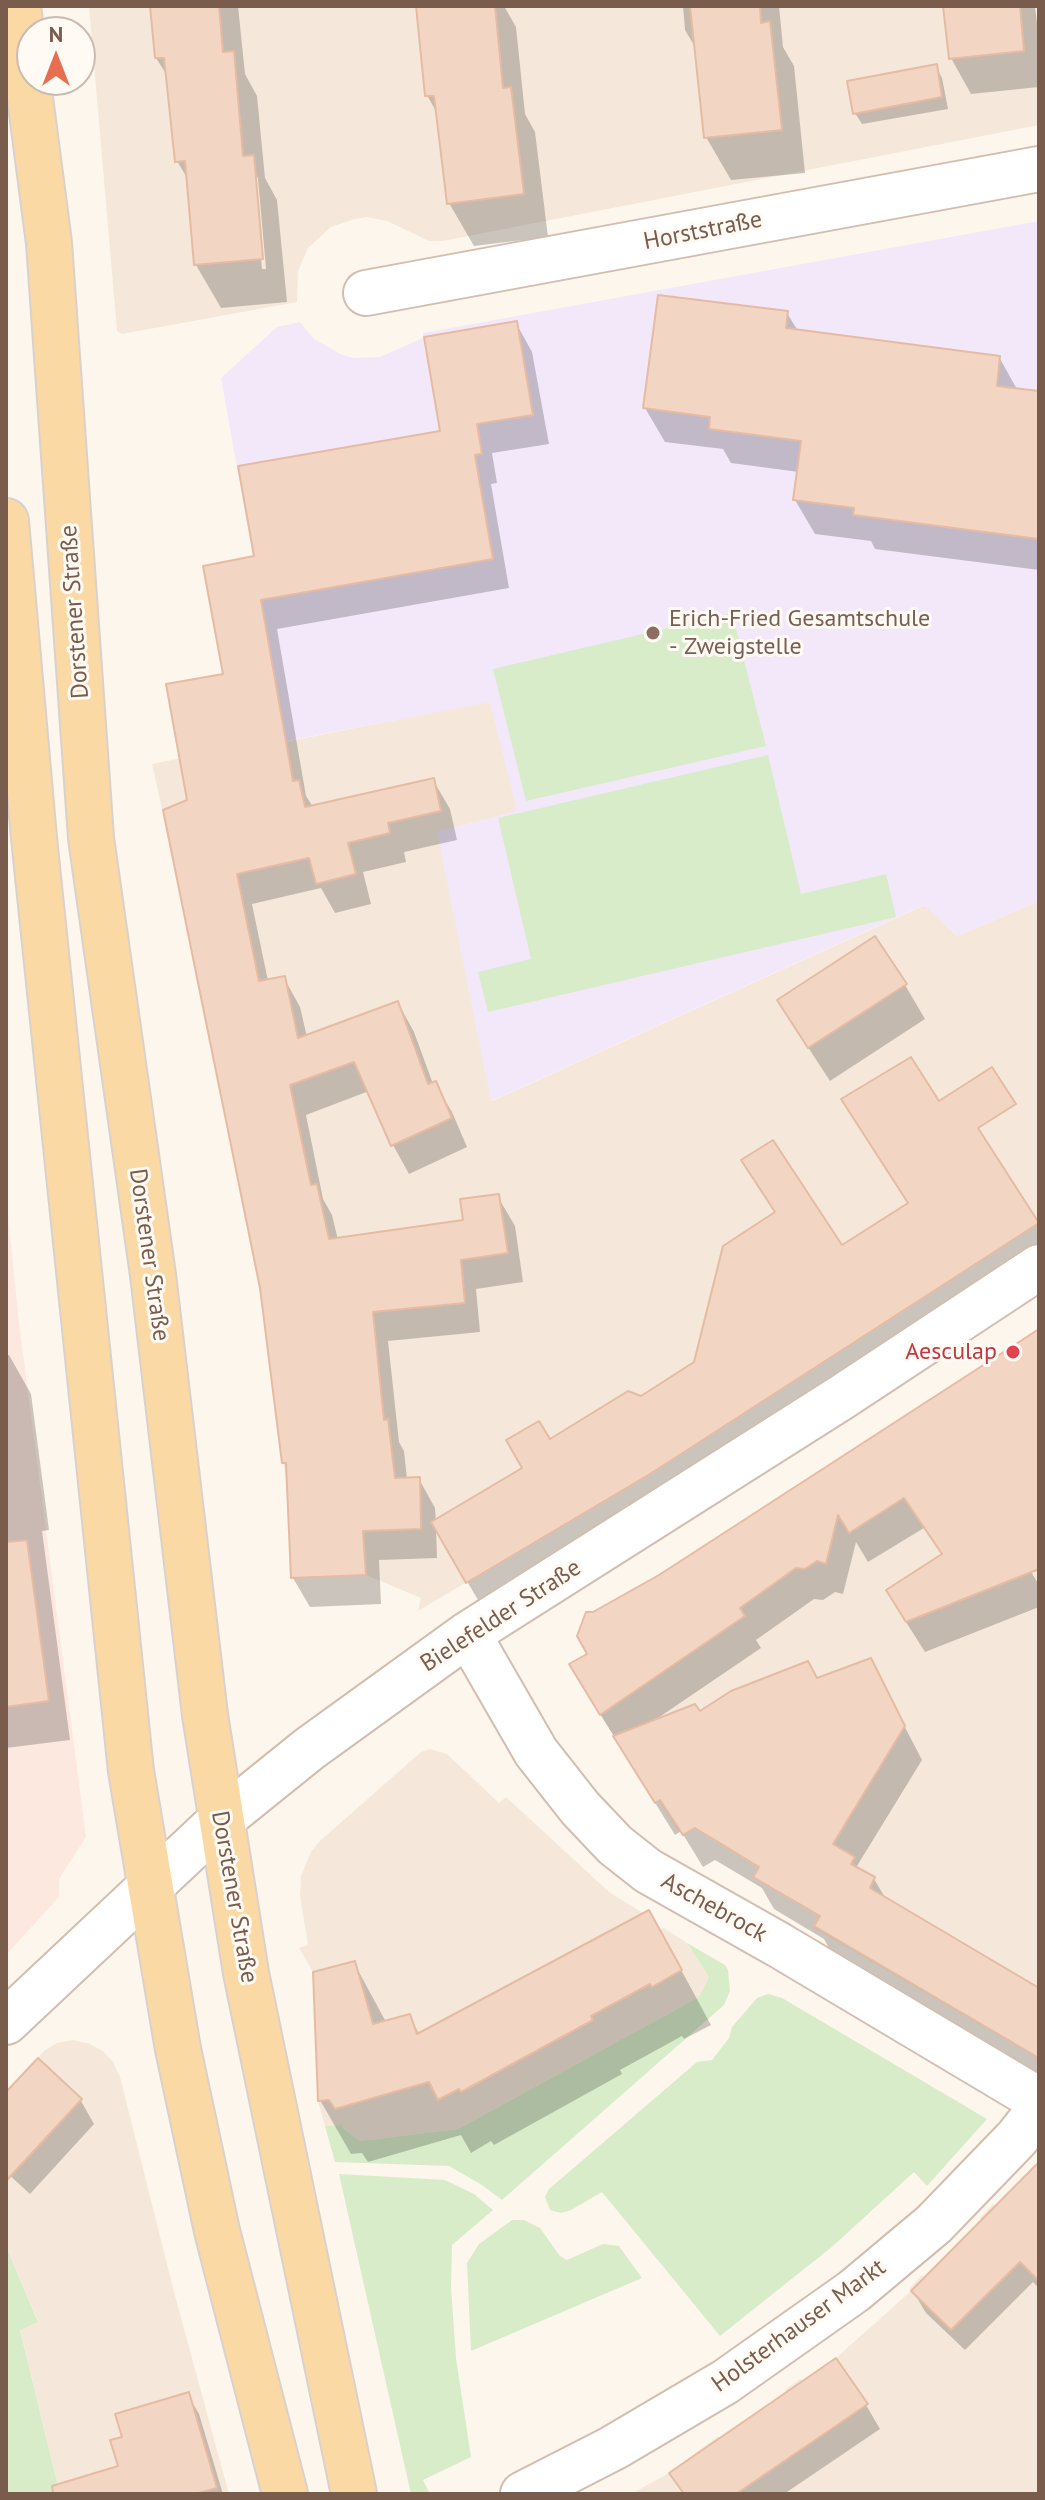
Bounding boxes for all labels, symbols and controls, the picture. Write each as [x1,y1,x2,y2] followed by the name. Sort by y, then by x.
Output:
[16,16,96,96] north arrow
[49,20,63,48] text: N
[641,205,765,257] street label: Horststraße
[55,524,95,700] street label: Dorstener Straße
[669,605,930,661] place label: Erich-Fried Gesamtschule - Zweigstelle
[644,624,662,642] marker: Erich-Fried Gesamtschule - Zweigstelle
[123,1167,175,1343] street label: Dorstener Straße
[905,1338,997,1366] place label: Aesculap
[1004,1343,1022,1361] marker: Aesculap
[415,1553,587,1679] street label: Bielefelder Straße
[205,1809,263,1985] street label: Dorstener Straße
[656,1867,772,1949] street label: Aschebrock
[706,2253,892,2399] street label: Holsterhauser Markt

